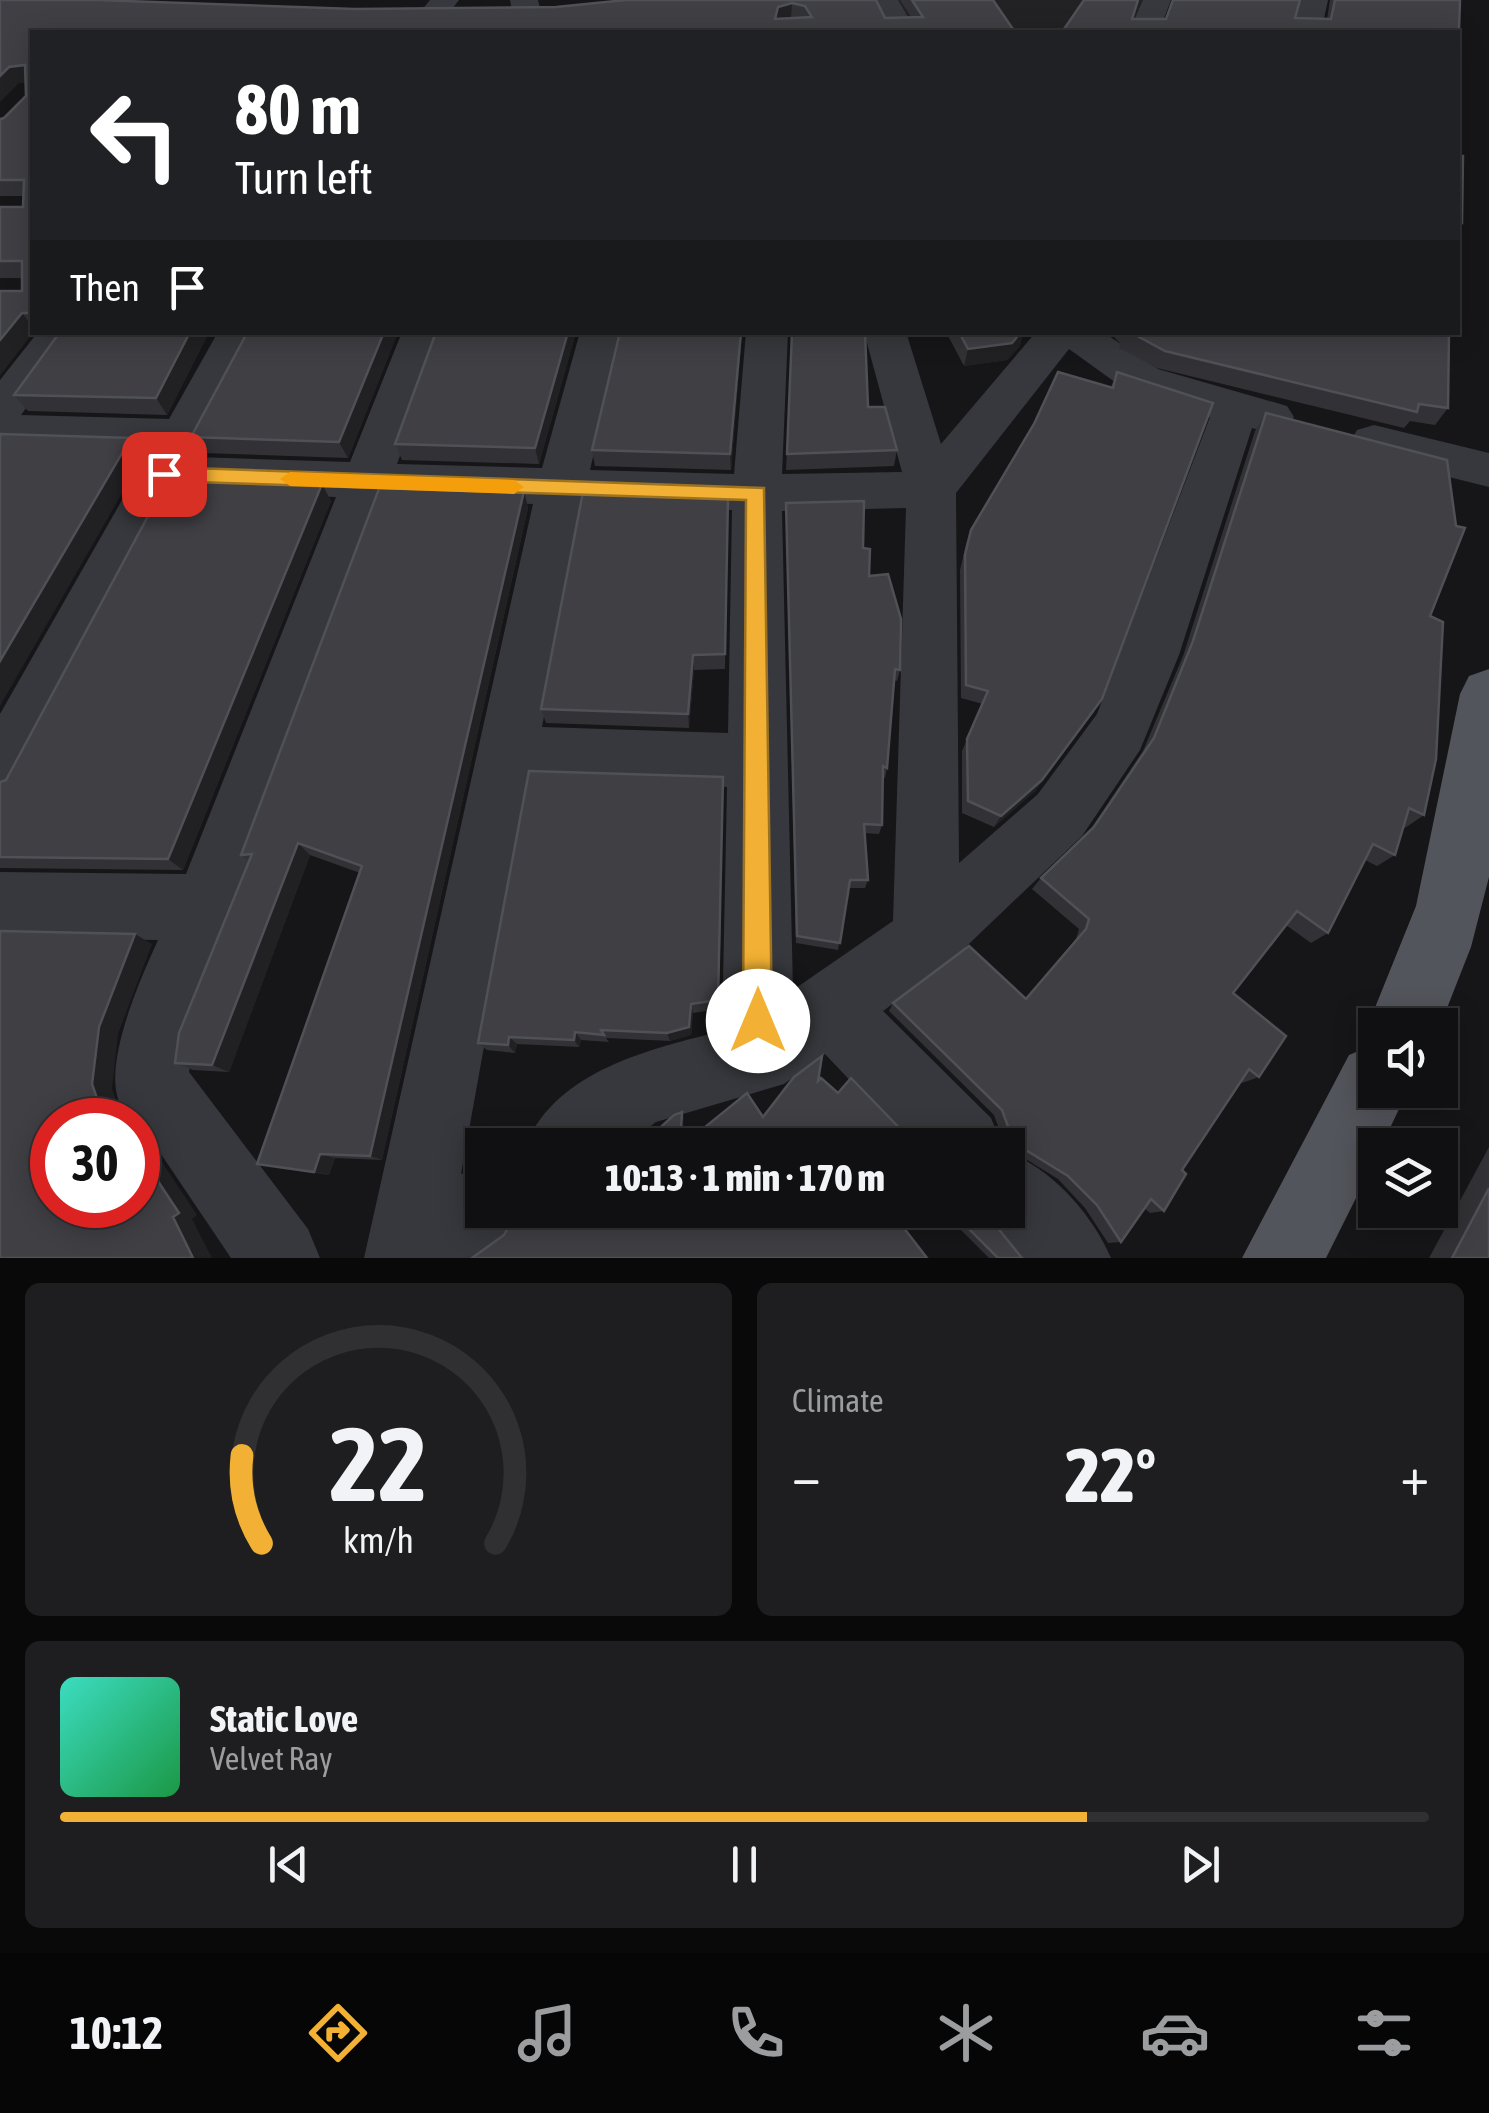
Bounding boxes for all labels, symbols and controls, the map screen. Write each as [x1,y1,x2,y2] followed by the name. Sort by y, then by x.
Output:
[235,69,361,149] text: 80 m
[70,70,200,200] icon: left
[235,152,373,204] text: Turn left
[160,260,215,315] icon: arrive
[70,266,140,309] text: Then
[122,432,207,517] pin
[137,447,192,502] icon: arrive
[706,969,810,1073] position arrow
[1358,1008,1458,1228] map controls
[1358,1008,1458,1108] button: sound
[30,1098,160,1228] speed limit sign: 30
[1358,1128,1458,1228] button: layers
[605,1156,885,1199] text: 10:13 · 1 min · 170 m
[792,1382,884,1419] text: Climate
[330,1404,427,1523] text: 22
[1065,1432,1156,1518] text: 22°
[792,1444,821,1507] text: −
[1400,1444,1429,1507] text: +
[343,1520,414,1561] text: km/h
[210,1697,358,1740] text: Static Love
[210,1740,332,1777] text: Velvet Ray
[261,1837,316,1892] icon: previous
[717,1837,772,1892] icon: pause
[1173,1837,1228,1892] icon: next
[303,1998,373,2068] icon: directions
[512,1998,582,2068] icon: music
[721,1998,791,2068] icon: phone
[931,1998,1001,2068] icon: climate
[1140,1998,1210,2068] icon: car
[1349,1998,1419,2068] icon: filters
[70,2007,163,2059] text: 10:12

